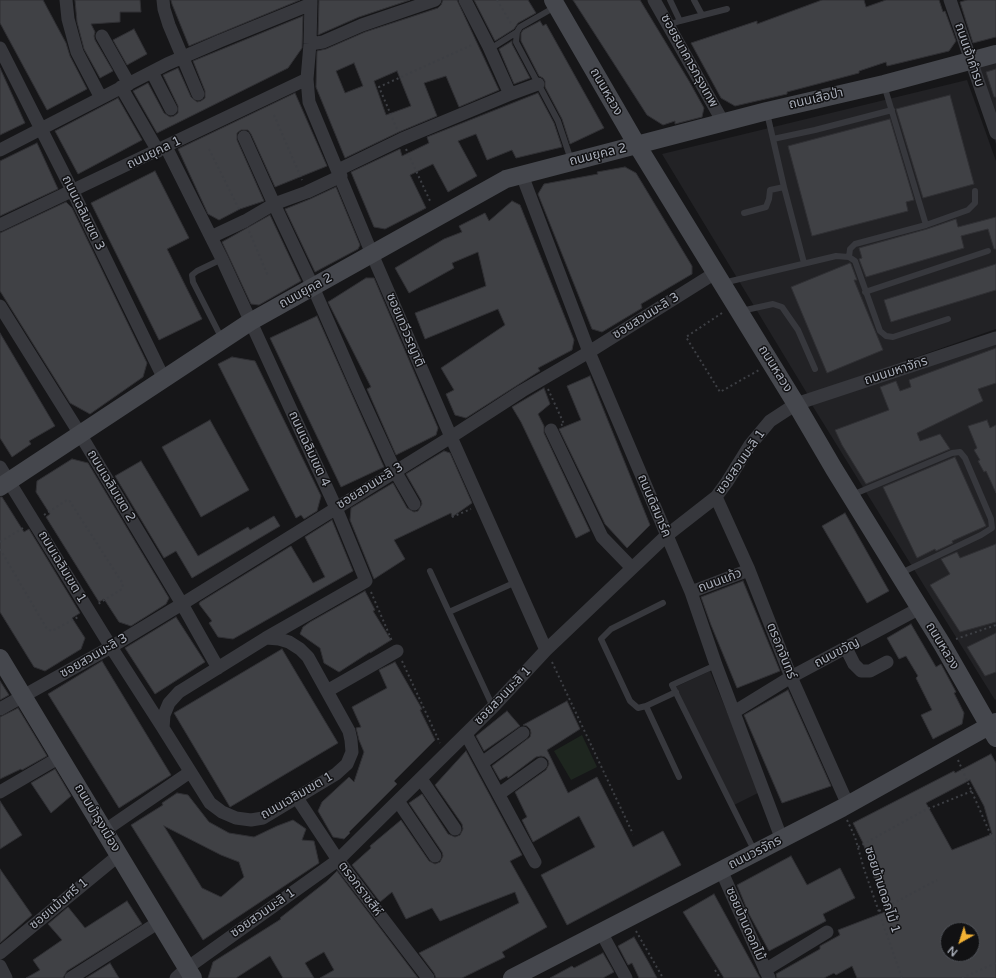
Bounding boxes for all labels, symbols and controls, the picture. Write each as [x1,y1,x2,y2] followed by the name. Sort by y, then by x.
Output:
[657,12,721,110] street label: ซอยธนาคารกรุงเทพ
[951,21,987,89] street label: ถนนเจ้าคำรบ
[586,65,626,119] street label: ถนนหลวง
[787,85,845,113] street label: ถนนเสือป่า
[124,133,184,173] street label: ถนนยุคล 1
[568,140,628,170] street label: ถนนยุคล 2
[58,173,108,253] street label: ถนนเฉลิมเขต 3
[277,270,335,312] street label: ถนนยุคล 2
[610,289,682,343] street label: ซอยสวนมะลิ 3
[382,291,428,369] street label: ซอยเทวีวรญาติ
[755,343,795,395] street label: ถนนหลวง
[862,353,930,389] street label: ถนนมหาจักร
[285,409,333,489] street label: ถนนเฉลิมเขต 4
[713,427,769,497] street label: ซอยสวนมะลิ 1
[83,447,139,525] street label: ถนนเฉลิมเขต 2
[334,459,406,513] street label: ซอยสวนมะลิ 3
[634,472,674,540] street label: ถนนดิสมาร์ค
[34,528,90,606] street label: ถนนเฉลิมเขต 1
[696,566,744,596] street label: ถนนแก้ว
[922,620,962,672] street label: ถนนหลวง
[763,621,799,681] street label: ตรอกจันทร์
[57,630,131,682] street label: ซอยสวนมะลิ 3
[812,635,862,671] street label: ถนนขวัญ
[471,663,535,729] street label: ซอยสวนมะลิ 1
[258,769,336,823] street label: ถนนเฉลิมเขต 1
[71,781,123,855] street label: ถนนบำรุงเมือง
[726,833,784,873] street label: ถนนวรจักร
[861,845,903,935] street label: ซอยบ้านดอกไม้ 1
[335,859,385,919] street label: ตรอกราชสีห์
[26,875,92,933] street label: ซอยแม้นศรี 1
[228,885,298,941] street label: ซอยสวนมะลิ 1
[722,885,768,963] street label: ซอยบ้านดอกไม้
[940,922,980,962] north arrow
[945,943,960,959] text: N

